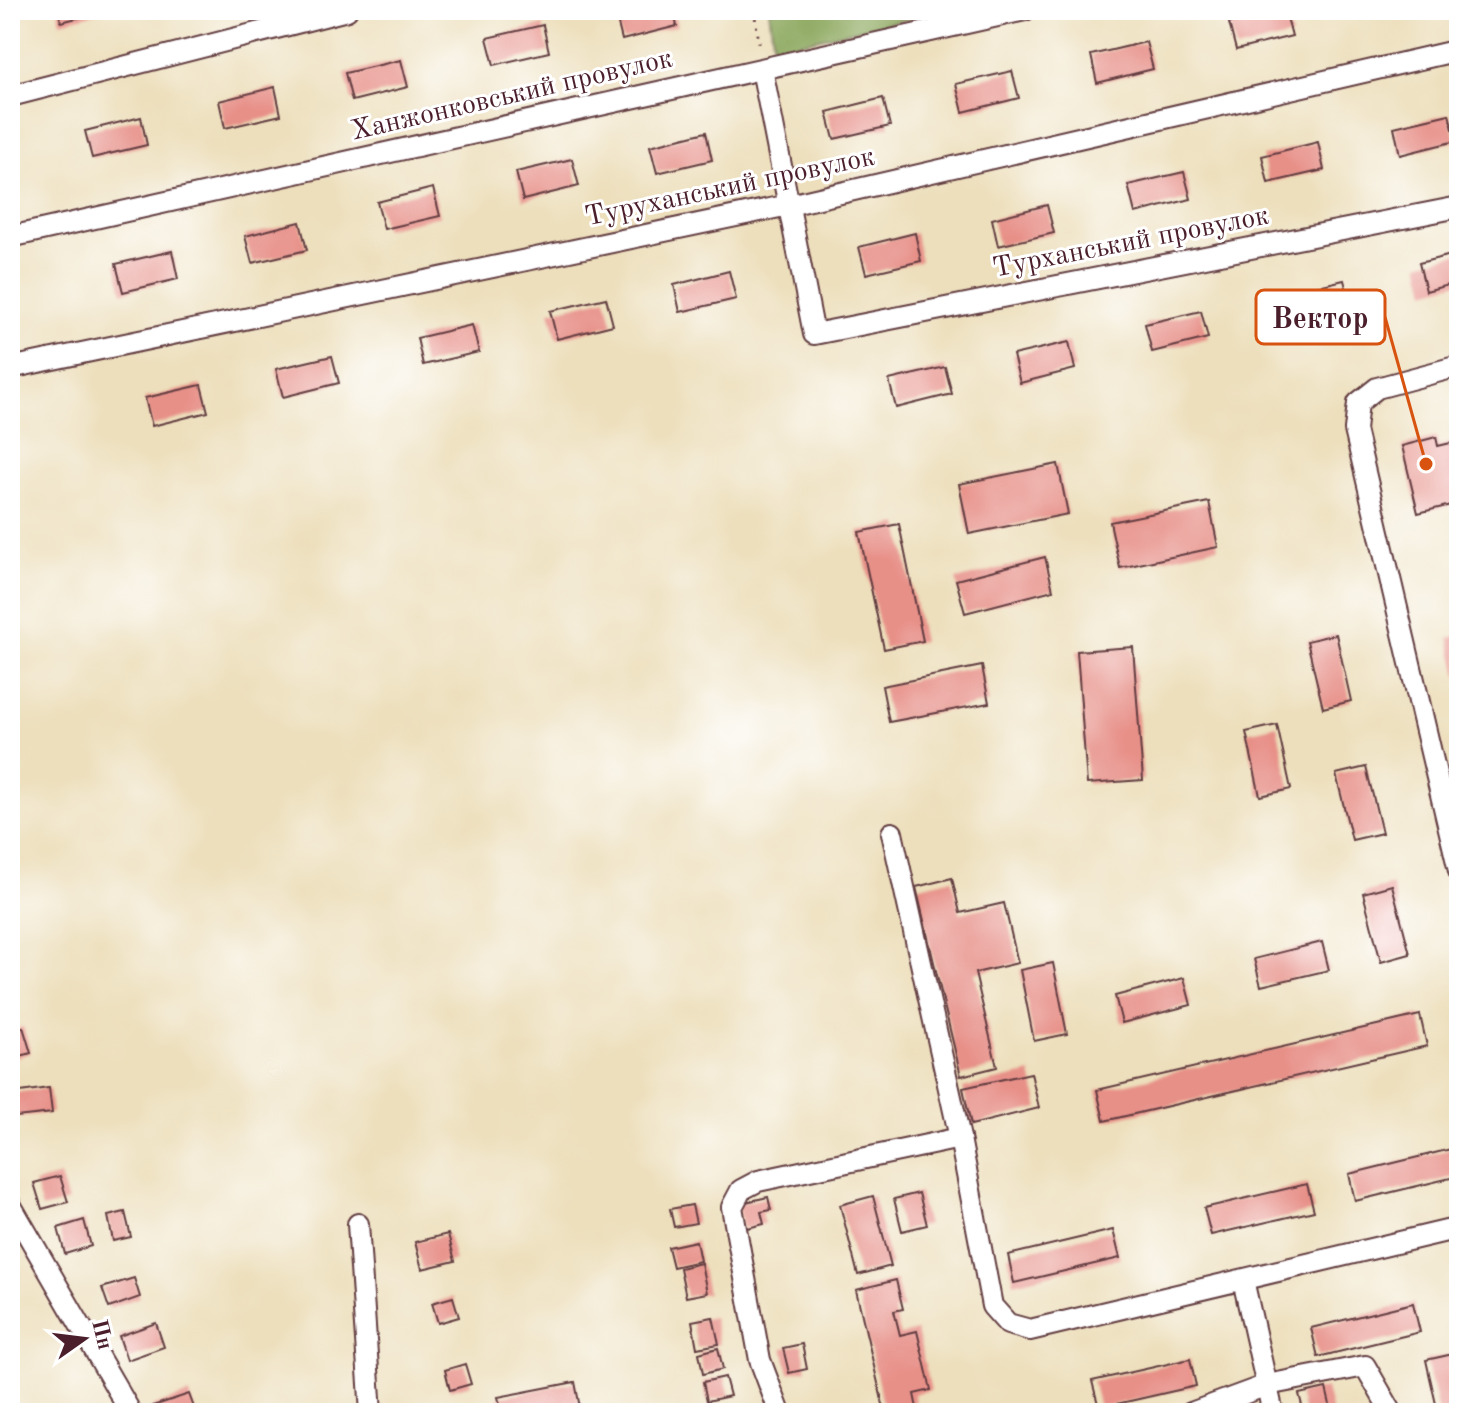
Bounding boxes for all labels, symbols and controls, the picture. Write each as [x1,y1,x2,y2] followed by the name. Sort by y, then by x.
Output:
[348,45,676,147] street label: Ханжонковський провулок
[583,144,877,232] street label: Туруханський провулок
[991,202,1271,284] street label: Турханський провулок
[1256,290,1385,344] callout: Вектор
[1271,305,1369,335] text: Вектор
[44,1299,124,1379] north arrow
[87,1317,116,1352] text: Пн

